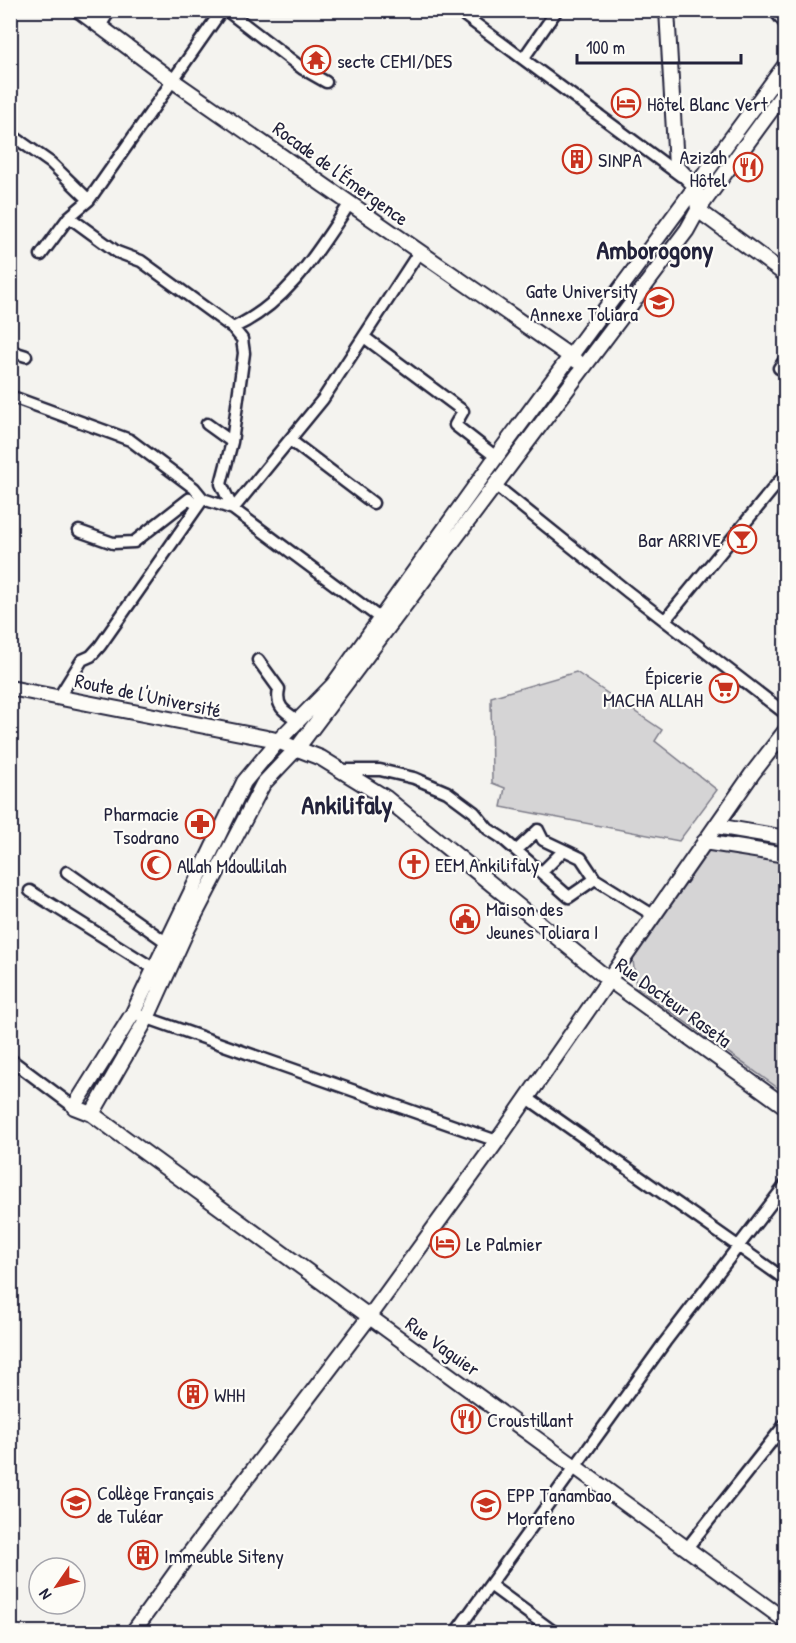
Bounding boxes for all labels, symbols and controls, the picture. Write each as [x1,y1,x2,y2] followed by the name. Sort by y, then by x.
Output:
[577,27,740,65] scale bar
[586,35,625,60] text: 100 m
[300,44,332,76] temple icon: secte CEMI/DES
[337,47,452,74] place label: secte CEMI/DES
[610,87,642,119] hotel icon: Hôtel Blanc Vert
[647,90,769,117] place label: Hôtel Blanc Vert
[268,115,414,231] street label: Rocade de l'Émergence
[561,143,593,175] building icon: SINPA
[679,143,728,193] place label: Azizah Hôtel
[598,146,642,173] place label: SINPA
[732,151,764,183] restaurant icon: Azizah Hôtel
[597,232,713,268] district label: Amborogony
[525,277,638,327] place label: Gate University Annexe Toliara
[643,286,675,318] school or university icon: Gate University Annexe Toliara
[726,523,758,555] bar icon: Bar ARRIVE
[638,526,721,553] place label: Bar ARRIVE
[603,663,703,713] place label: Épicerie MACHA ALLAH
[72,666,224,724] street label: Route de l'Université
[708,672,740,704] supermarket icon: Épicerie MACHA ALLAH
[301,787,393,823] district label: Ankilifaly
[104,800,179,850] place label: Pharmacie Tsodrano
[184,808,216,840] pharmacy icon: Pharmacie Tsodrano
[398,848,430,880] church icon: EEM Ankilifaly
[140,849,172,881] mosque icon: Allah Mdoullilah
[435,851,539,878] place label: EEM Ankilifaly
[177,852,287,879] place label: Allah Mdoullilah
[486,895,599,945] place label: Maison des Jeunes Toliara I
[449,903,481,935] public building icon: Maison des Jeunes Toliara I
[610,951,738,1053] street label: Rue Docteur Raseta
[429,1227,461,1259] hotel icon: Le Palmier
[466,1230,543,1257] place label: Le Palmier
[400,1310,486,1382] street label: Rue Vaguier
[177,1378,209,1410] building icon: WHH
[214,1381,245,1408] place label: WHH
[450,1403,482,1435] restaurant icon: Croustillant
[487,1406,574,1433] place label: Croustillant
[97,1479,214,1529] place label: Collège Français de Tuléar
[507,1481,612,1531] place label: EPP Tanambao Morafeno
[60,1487,92,1519] school or university icon: Collège Français de Tuléar
[470,1489,502,1521] school or university icon: EPP Tanambao Morafeno
[127,1539,159,1571] building icon: Immeuble Siteny
[164,1542,284,1569] place label: Immeuble Siteny
[27,1556,87,1616] north arrow
[33,1584,56,1604] text: N

